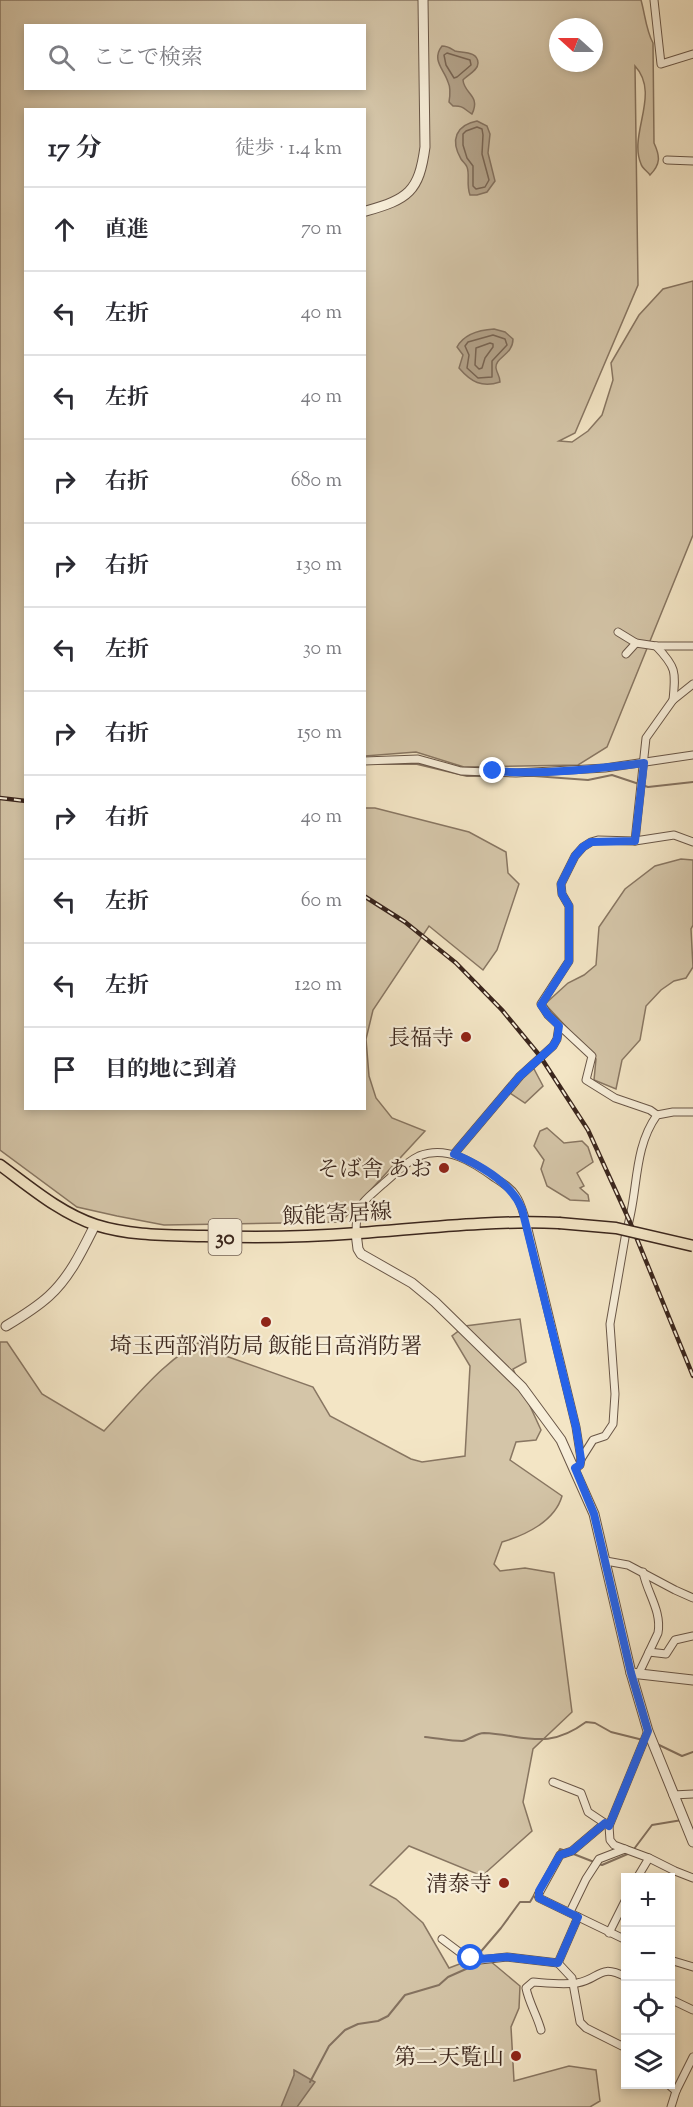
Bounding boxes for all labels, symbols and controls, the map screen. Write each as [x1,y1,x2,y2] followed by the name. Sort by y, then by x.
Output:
[549,18,603,72] north arrow
[24,24,366,90] search box
[45,41,78,74] icon: search
[93,43,203,75] text: ここで検索
[48,131,101,168] text: 17 分
[235,135,342,164] text: 徒歩 · 1.4 km
[48,213,81,246] icon: ahead
[105,215,149,247] text: 直進
[301,215,342,244] text: 70 m
[48,297,81,330] icon: left
[105,299,149,331] text: 左折
[301,299,342,328] text: 40 m
[48,381,81,414] icon: left
[105,383,149,415] text: 左折
[301,383,342,412] text: 40 m
[48,465,81,498] icon: right
[105,467,149,499] text: 右折
[291,467,342,496] text: 680 m
[48,549,81,582] icon: right
[105,551,149,583] text: 右折
[296,551,342,580] text: 130 m
[48,633,81,666] icon: left
[105,635,149,667] text: 左折
[303,635,342,664] text: 30 m
[48,717,81,750] icon: right
[105,719,149,751] text: 右折
[297,719,342,748] text: 150 m
[479,757,505,783] route end
[48,801,81,834] icon: right
[105,803,149,835] text: 右折
[301,803,342,832] text: 40 m
[48,885,81,918] icon: left
[105,887,149,919] text: 左折
[301,887,342,916] text: 60 m
[48,969,81,1002] icon: left
[105,971,149,1003] text: 左折
[294,971,342,1000] text: 120 m
[388,1024,454,1056] place label: 長福寺
[459,1030,473,1044] marker: 長福寺
[48,1053,81,1086] icon: arrive
[105,1055,237,1087] text: 目的地に到着
[317,1155,432,1187] place label: そば舎 あお
[437,1161,451,1175] marker: そば舎 あお
[281,1197,393,1235] street label: 飯能寄居線
[208,1219,242,1255] road number: 30
[259,1315,273,1329] marker: 埼玉西部消防局 飯能日高消防署
[110,1332,422,1364] place label: 埼玉西部消防局 飯能日高消防署
[426,1870,492,1902] place label: 清泰寺
[621,1873,675,2089] map controls
[621,1873,675,1927] button: +
[497,1876,511,1890] marker: 清泰寺
[621,1927,675,1981] button: −
[457,1944,483,1970] route start
[621,1981,675,2035] button: locate
[621,2035,675,2089] button: layers
[394,2043,504,2075] place label: 第二天覧山
[509,2049,523,2063] marker: 第二天覧山

